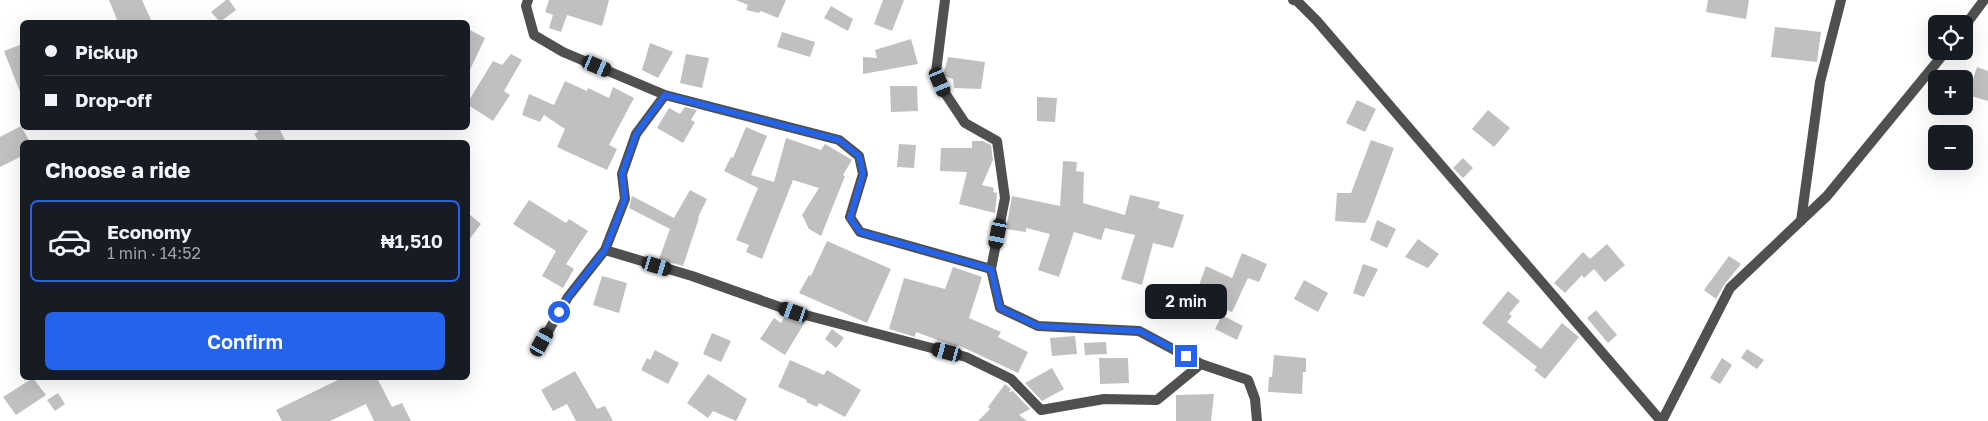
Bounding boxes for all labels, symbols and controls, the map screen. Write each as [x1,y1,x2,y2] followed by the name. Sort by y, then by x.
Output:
[1928,15,1973,170] map controls
[1928,15,1973,60] button: locate
[75,40,138,63] text: Pickup
[580,53,613,79] car
[927,65,952,99] car
[1928,70,1973,115] button: +
[75,88,152,111] text: Drop-off
[1928,125,1973,170] button: −
[45,156,191,183] text: Choose a ride
[987,218,1008,250] car
[47,219,92,264] icon: car
[107,220,192,243] text: Economy
[381,229,443,252] text: ₦1,510
[107,243,201,263] text: 1 min · 14:52
[640,254,673,278] car
[1145,284,1227,318] callout: 2 min
[1165,291,1207,311] text: 2 min
[777,300,810,324] car
[548,301,570,323] route start
[45,312,445,370] button: Confirm
[528,325,555,359] car
[930,341,963,363] car
[1175,345,1197,367] route end

